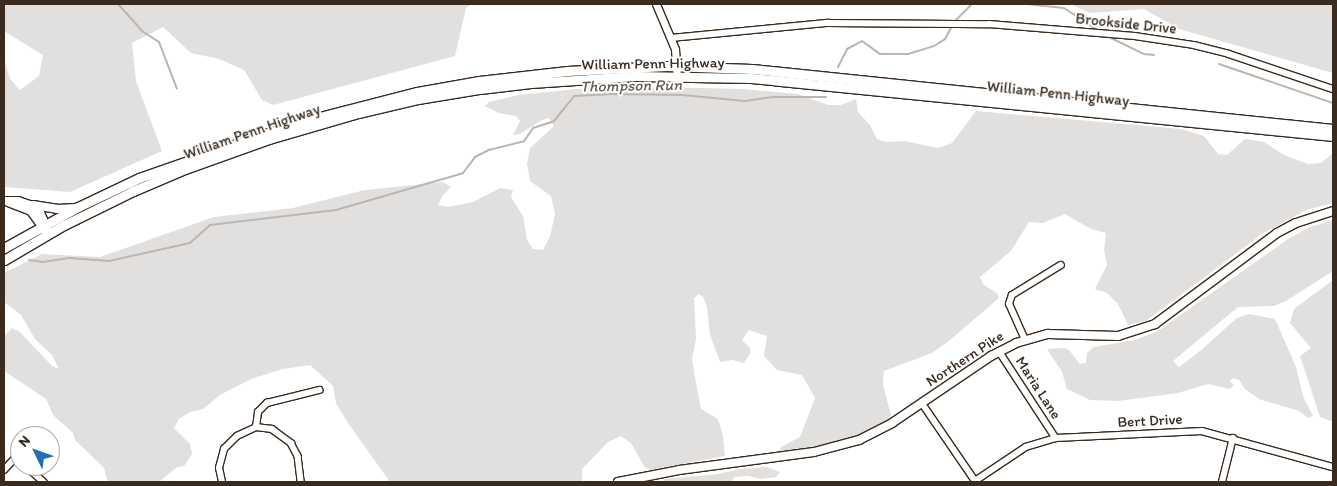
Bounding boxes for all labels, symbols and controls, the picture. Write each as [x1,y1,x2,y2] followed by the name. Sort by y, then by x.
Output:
[1074,10,1178,38] street label: Brookside Drive
[582,54,724,74] street label: William Penn Highway
[580,76,682,96] water label: Thompson Run
[986,78,1130,110] street label: William Penn Highway
[182,100,322,164] street label: William Penn Highway
[923,327,1007,391] street label: Northern Pike
[1011,353,1065,423] street label: Maria Lane
[1117,410,1183,432] street label: Bert Drive
[10,426,60,476] north arrow
[15,432,34,451] text: N

